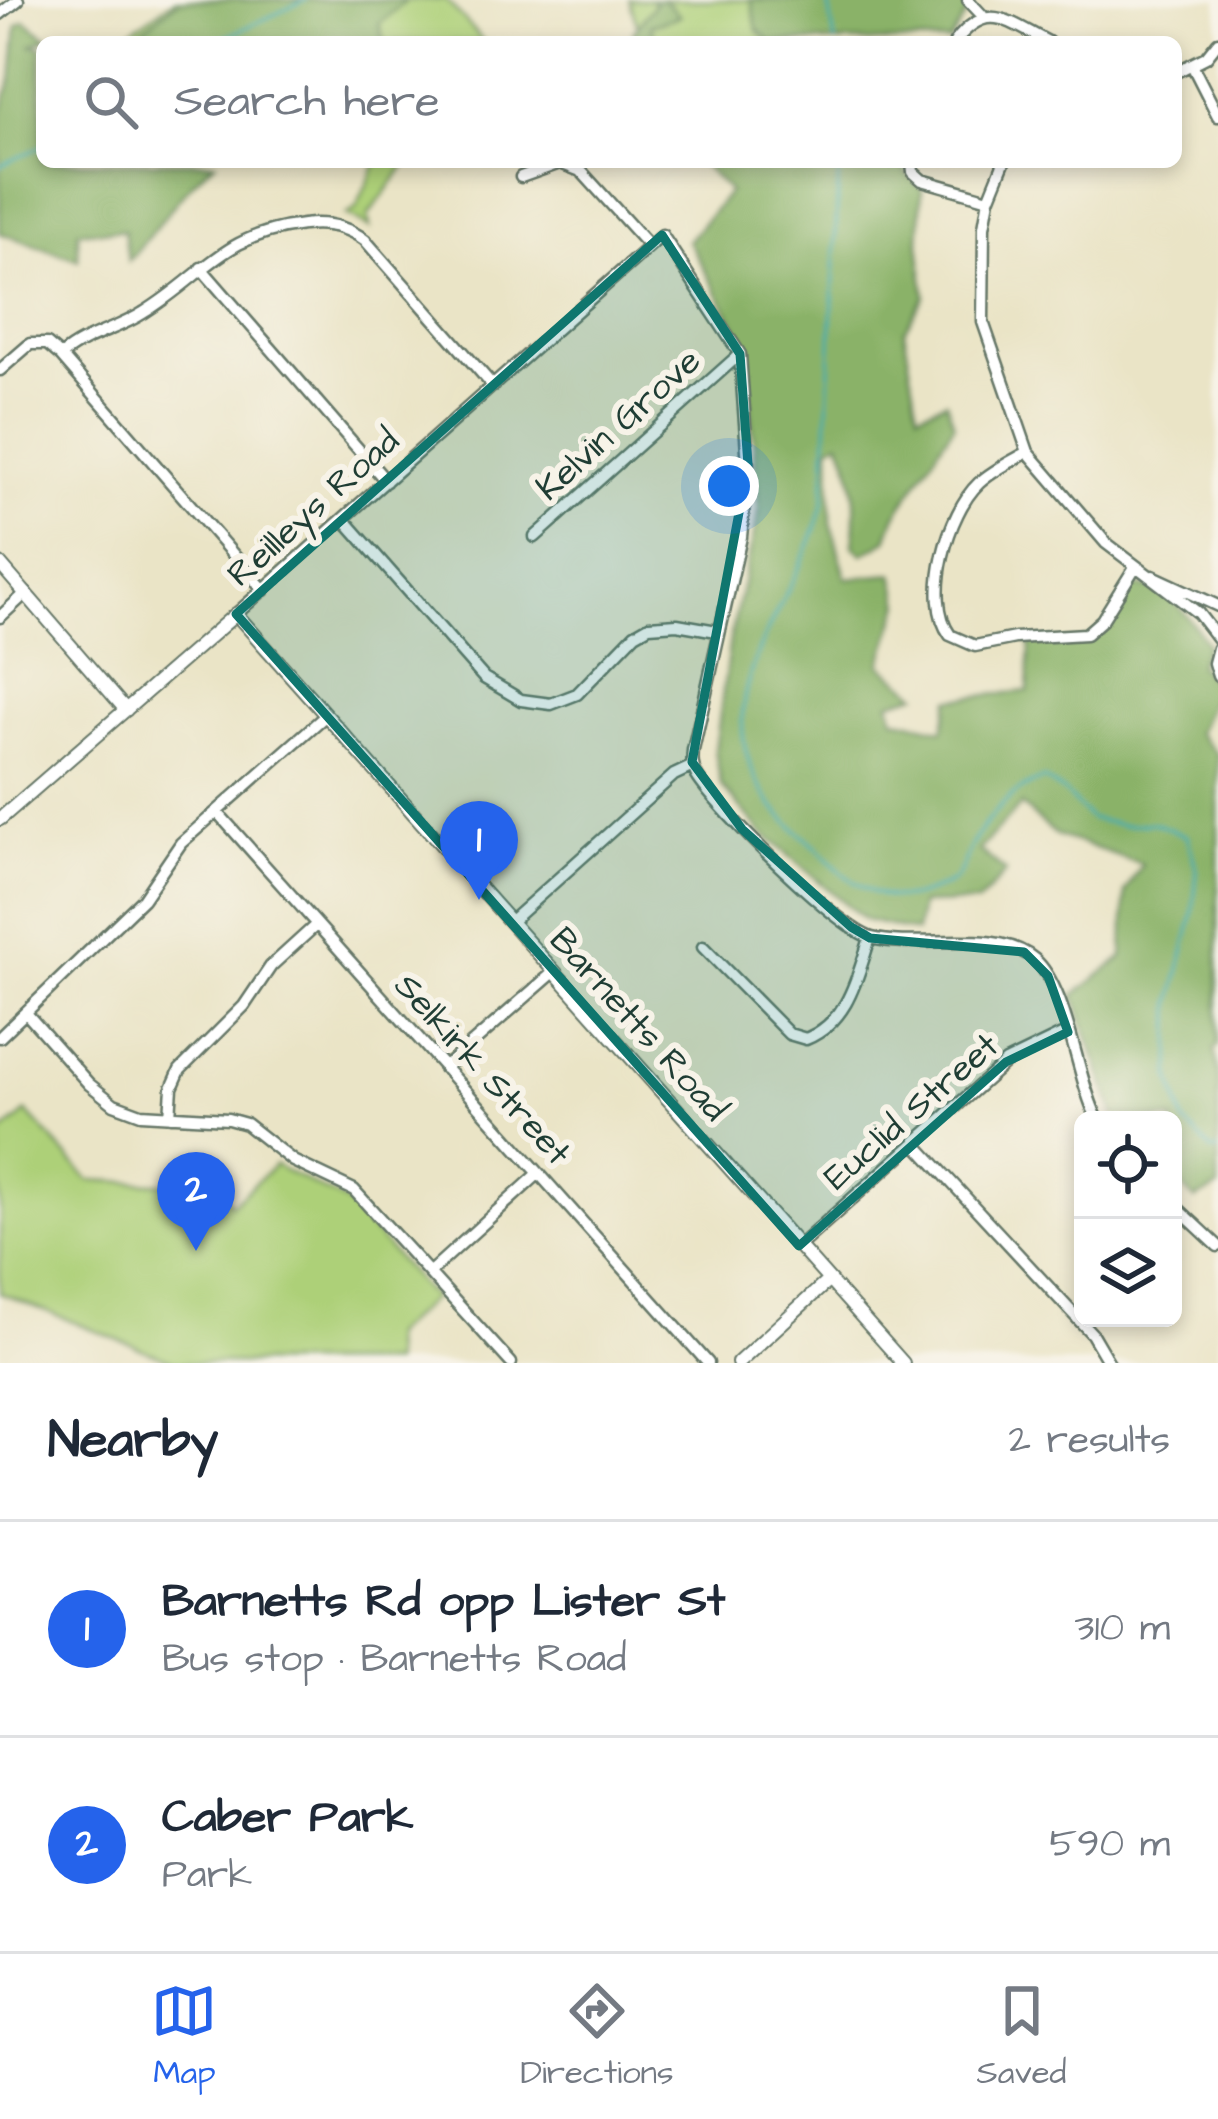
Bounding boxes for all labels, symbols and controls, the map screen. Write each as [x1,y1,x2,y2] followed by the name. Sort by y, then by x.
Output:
[36,36,1182,168] search box
[78,69,144,135] icon: search
[174,71,440,133] text: Search here
[525,337,713,513] street label: Kelvin Grove
[216,417,411,599] street label: Reilleys Road
[699,456,759,516] your location
[440,801,518,900] pin: 1
[537,916,739,1133] street label: Barnetts Road
[382,962,583,1177] street label: Selkirk Street
[813,1021,1011,1202] street label: Euclid Street
[1074,1111,1182,1327] map controls
[1074,1111,1182,1219] button: locate
[157,1152,235,1251] pin: 2
[1074,1219,1182,1327] button: layers
[48,1406,218,1477] text: Nearby
[1009,1414,1170,1468] text: 2 results
[162,1571,725,1633] text: Barnetts Rd opp Lister St
[85,1602,90,1656] text: 1
[1075,1602,1170,1656] text: 310 m
[162,1633,626,1687] text: Bus stop · Barnetts Road
[162,1787,413,1849] text: Caber Park
[76,1818,98,1872] text: 2
[1050,1818,1170,1872] text: 590 m
[162,1849,252,1903] text: Park
[151,1978,217,2096] tab: Map
[520,1978,674,2096] tab: Directions
[977,1978,1067,2096] tab: Saved

